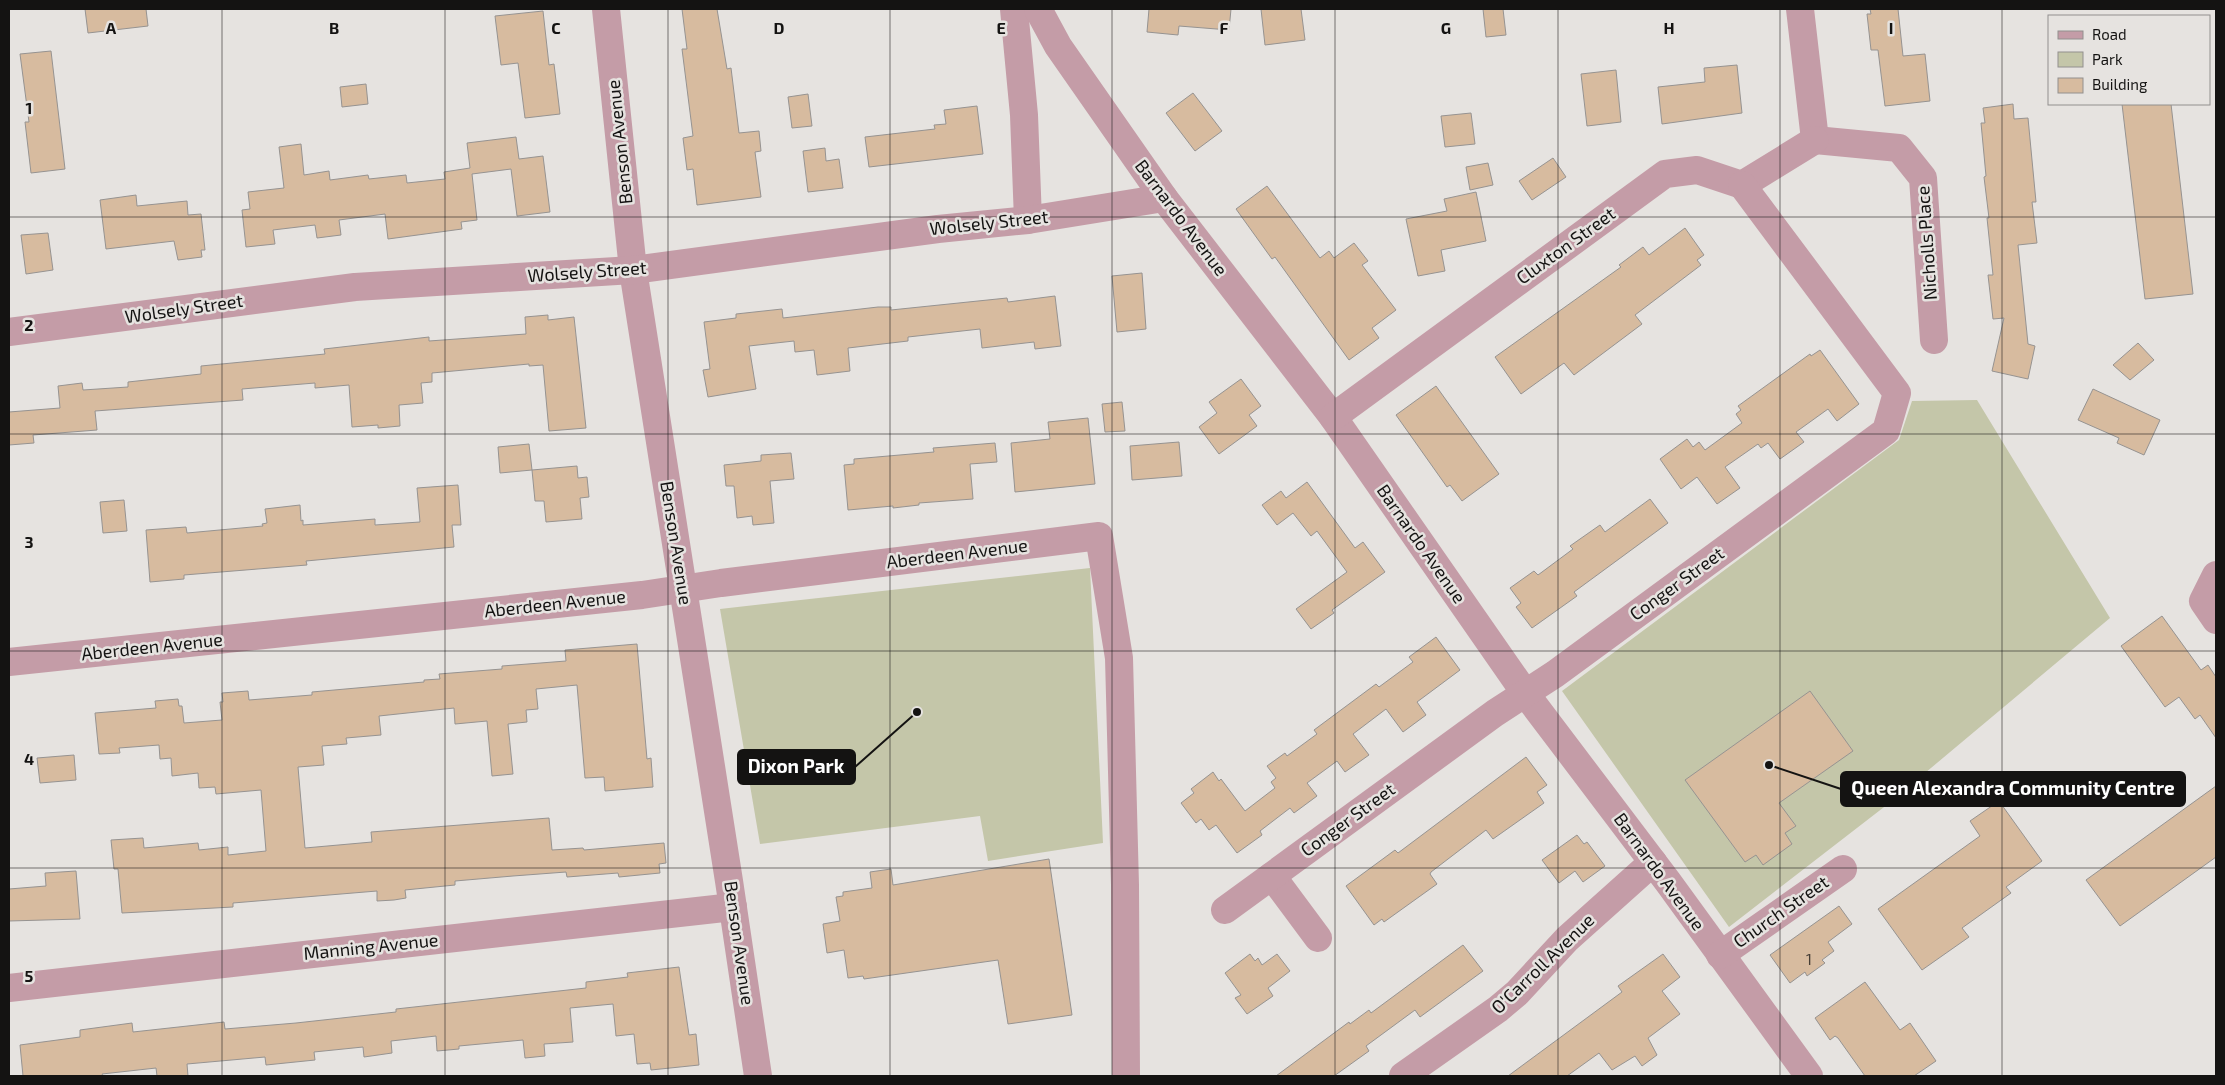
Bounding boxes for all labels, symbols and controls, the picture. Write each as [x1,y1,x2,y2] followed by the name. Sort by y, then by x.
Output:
[2048,15,2210,105] legend
[106,18,117,37] text: A
[329,18,339,37] text: B
[551,18,561,37] text: C
[774,18,785,37] text: D
[996,18,1006,37] text: E
[1220,18,1229,37] text: F
[1441,18,1451,37] text: G
[1663,18,1675,37] text: H
[1889,18,1893,37] text: I
[2092,25,2127,43] text: Road
[2092,50,2123,68] text: Park
[2092,75,2148,93] text: Building
[602,79,636,205] street label: Benson Avenue
[26,98,32,117] text: 1
[1131,155,1233,280] street label: Barnardo Avenue
[1911,185,1941,301] street label: Nicholls Place
[1512,202,1619,288] street label: Cluxton Street
[928,205,1049,239] street label: Wolsely Street
[527,256,647,286] street label: Wolsely Street
[123,289,245,327] street label: Wolsely Street
[24,315,34,334] text: 2
[656,479,698,606] street label: Benson Avenue
[1373,480,1471,607] street label: Barnardo Avenue
[24,532,34,551] text: 3
[885,533,1029,573] street label: Aberdeen Avenue
[1625,541,1728,625] street label: Conger Street
[483,585,627,621] street label: Aberdeen Avenue
[80,628,224,664] street label: Aberdeen Avenue
[24,749,34,768] text: 4
[738,750,855,784] callout: Dixon Park
[748,754,845,777] text: Dixon Park
[1841,772,2185,806] callout: Queen Alexandra Community Centre
[1851,776,2175,800] text: Queen Alexandra Community Centre
[1296,777,1399,861] street label: Conger Street
[1610,808,1710,935] street label: Barnardo Avenue
[1729,870,1832,952] street label: Church Street
[720,879,760,1006] street label: Benson Avenue
[1486,909,1598,1018] street label: O'Carroll Avenue
[302,928,439,964] street label: Manning Avenue
[1806,950,1812,968] house number: 1
[25,966,34,985] text: 5

